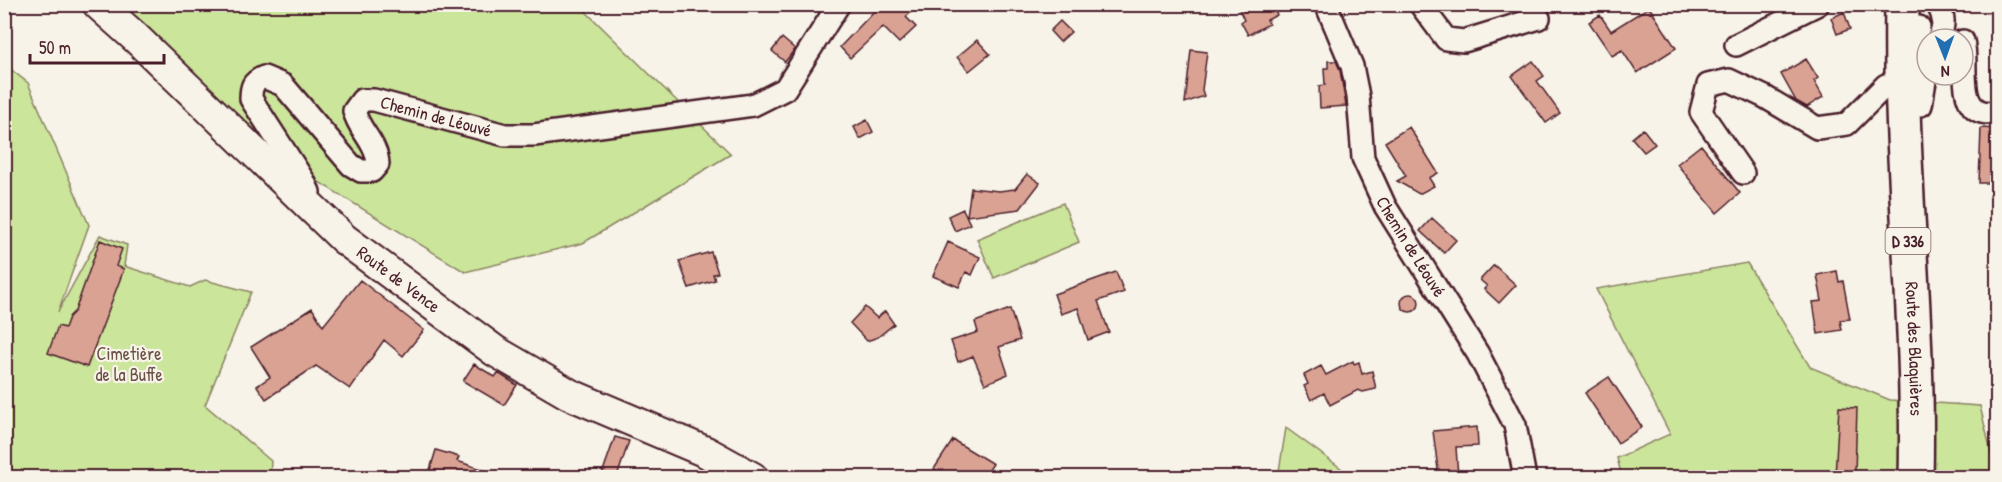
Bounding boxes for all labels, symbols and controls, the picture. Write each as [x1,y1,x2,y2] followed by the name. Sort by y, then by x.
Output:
[30,27,164,65] scale bar
[1915,27,1975,87] north arrow
[39,35,71,60] text: 50 m
[1940,61,1950,83] text: N
[378,89,494,143] street label: Chemin de Léouvé
[1370,192,1452,302] street label: Chemin de Léouvé
[1886,228,1930,254] road number: D 336
[352,240,446,318] street label: Route de Vence
[1900,281,1929,416] street label: Route des Blaquières
[95,341,163,387] park label: Cimetière de la Buffe

